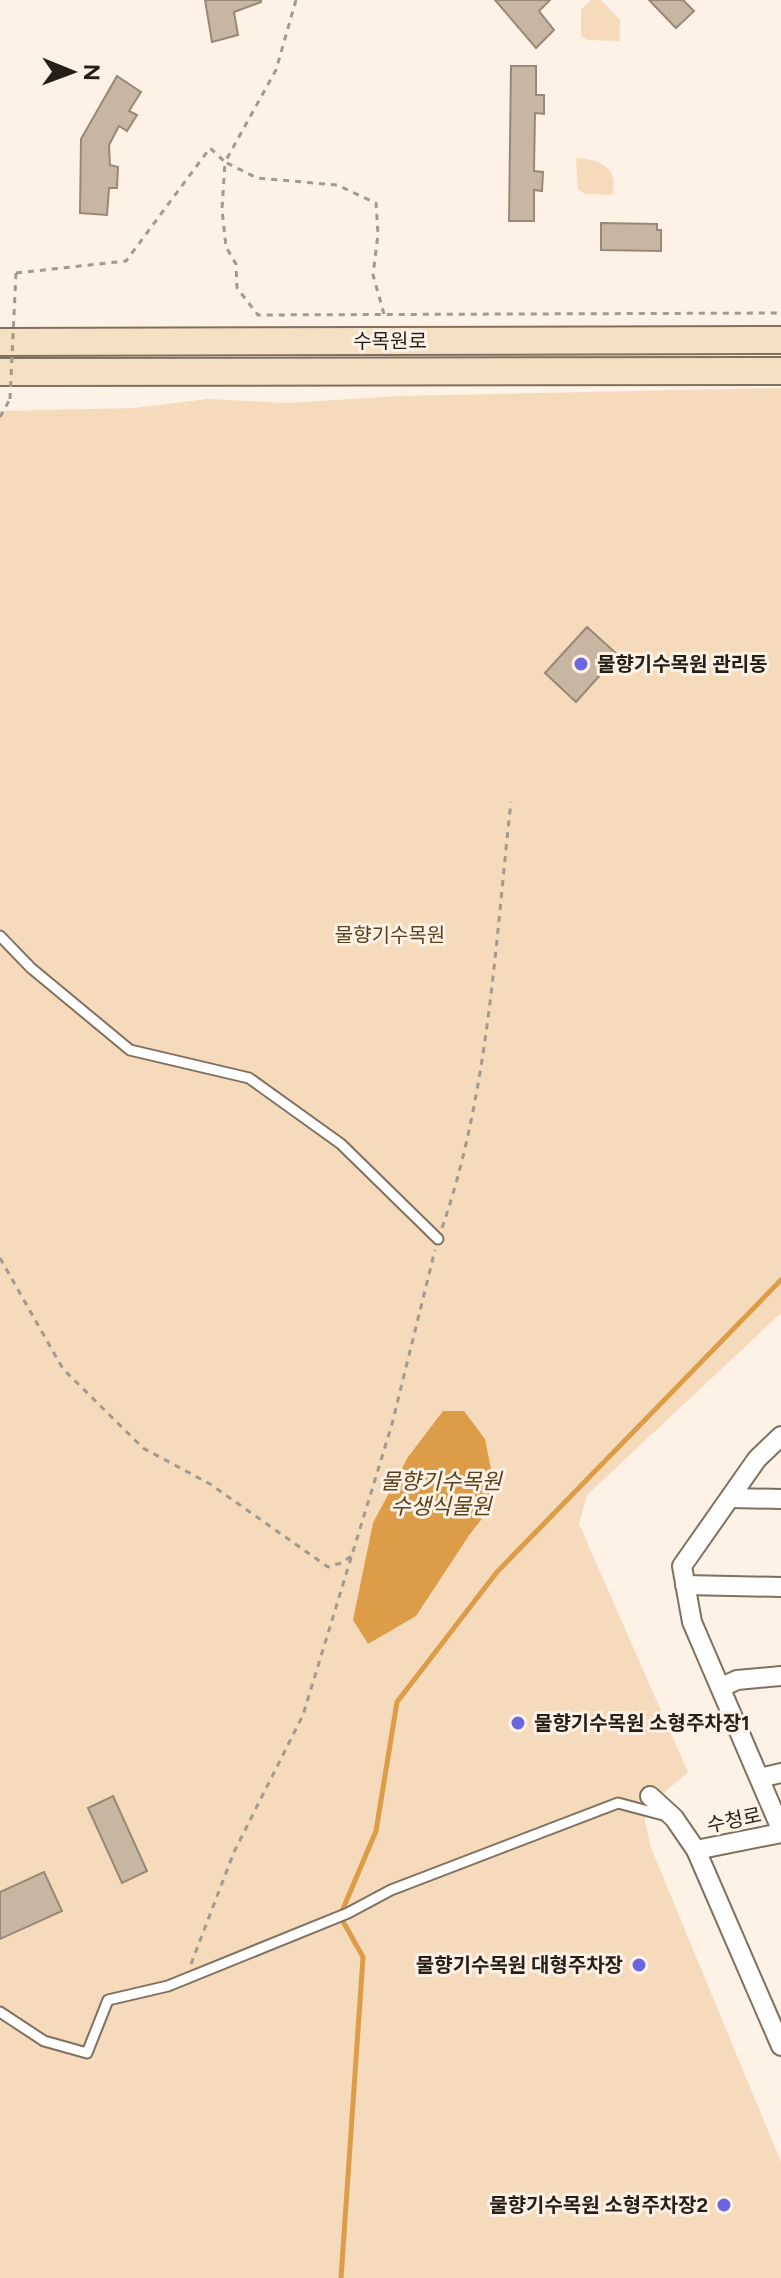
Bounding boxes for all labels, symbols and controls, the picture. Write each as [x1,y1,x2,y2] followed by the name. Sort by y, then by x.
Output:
[32,32,112,112] north arrow
[78,64,105,81] text: N
[353,329,427,353] street label: 수목원로
[597,652,767,676] place label: 물향기수목원 관리동
[572,655,590,673] marker: 물향기수목원 관리동
[335,923,445,947] park label: 물향기수목원
[380,1468,503,1520] water label: 물향기수목원 수생식물원
[534,1711,750,1735] place label: 물향기수목원 소형주차장1
[509,1714,527,1732] marker: 물향기수목원 소형주차장1
[705,1803,763,1837] street label: 수청로
[416,1953,623,1977] place label: 물향기수목원 대형주차장
[630,1956,648,1974] marker: 물향기수목원 대형주차장
[489,2193,708,2217] place label: 물향기수목원 소형주차장2
[715,2196,733,2214] marker: 물향기수목원 소형주차장2

